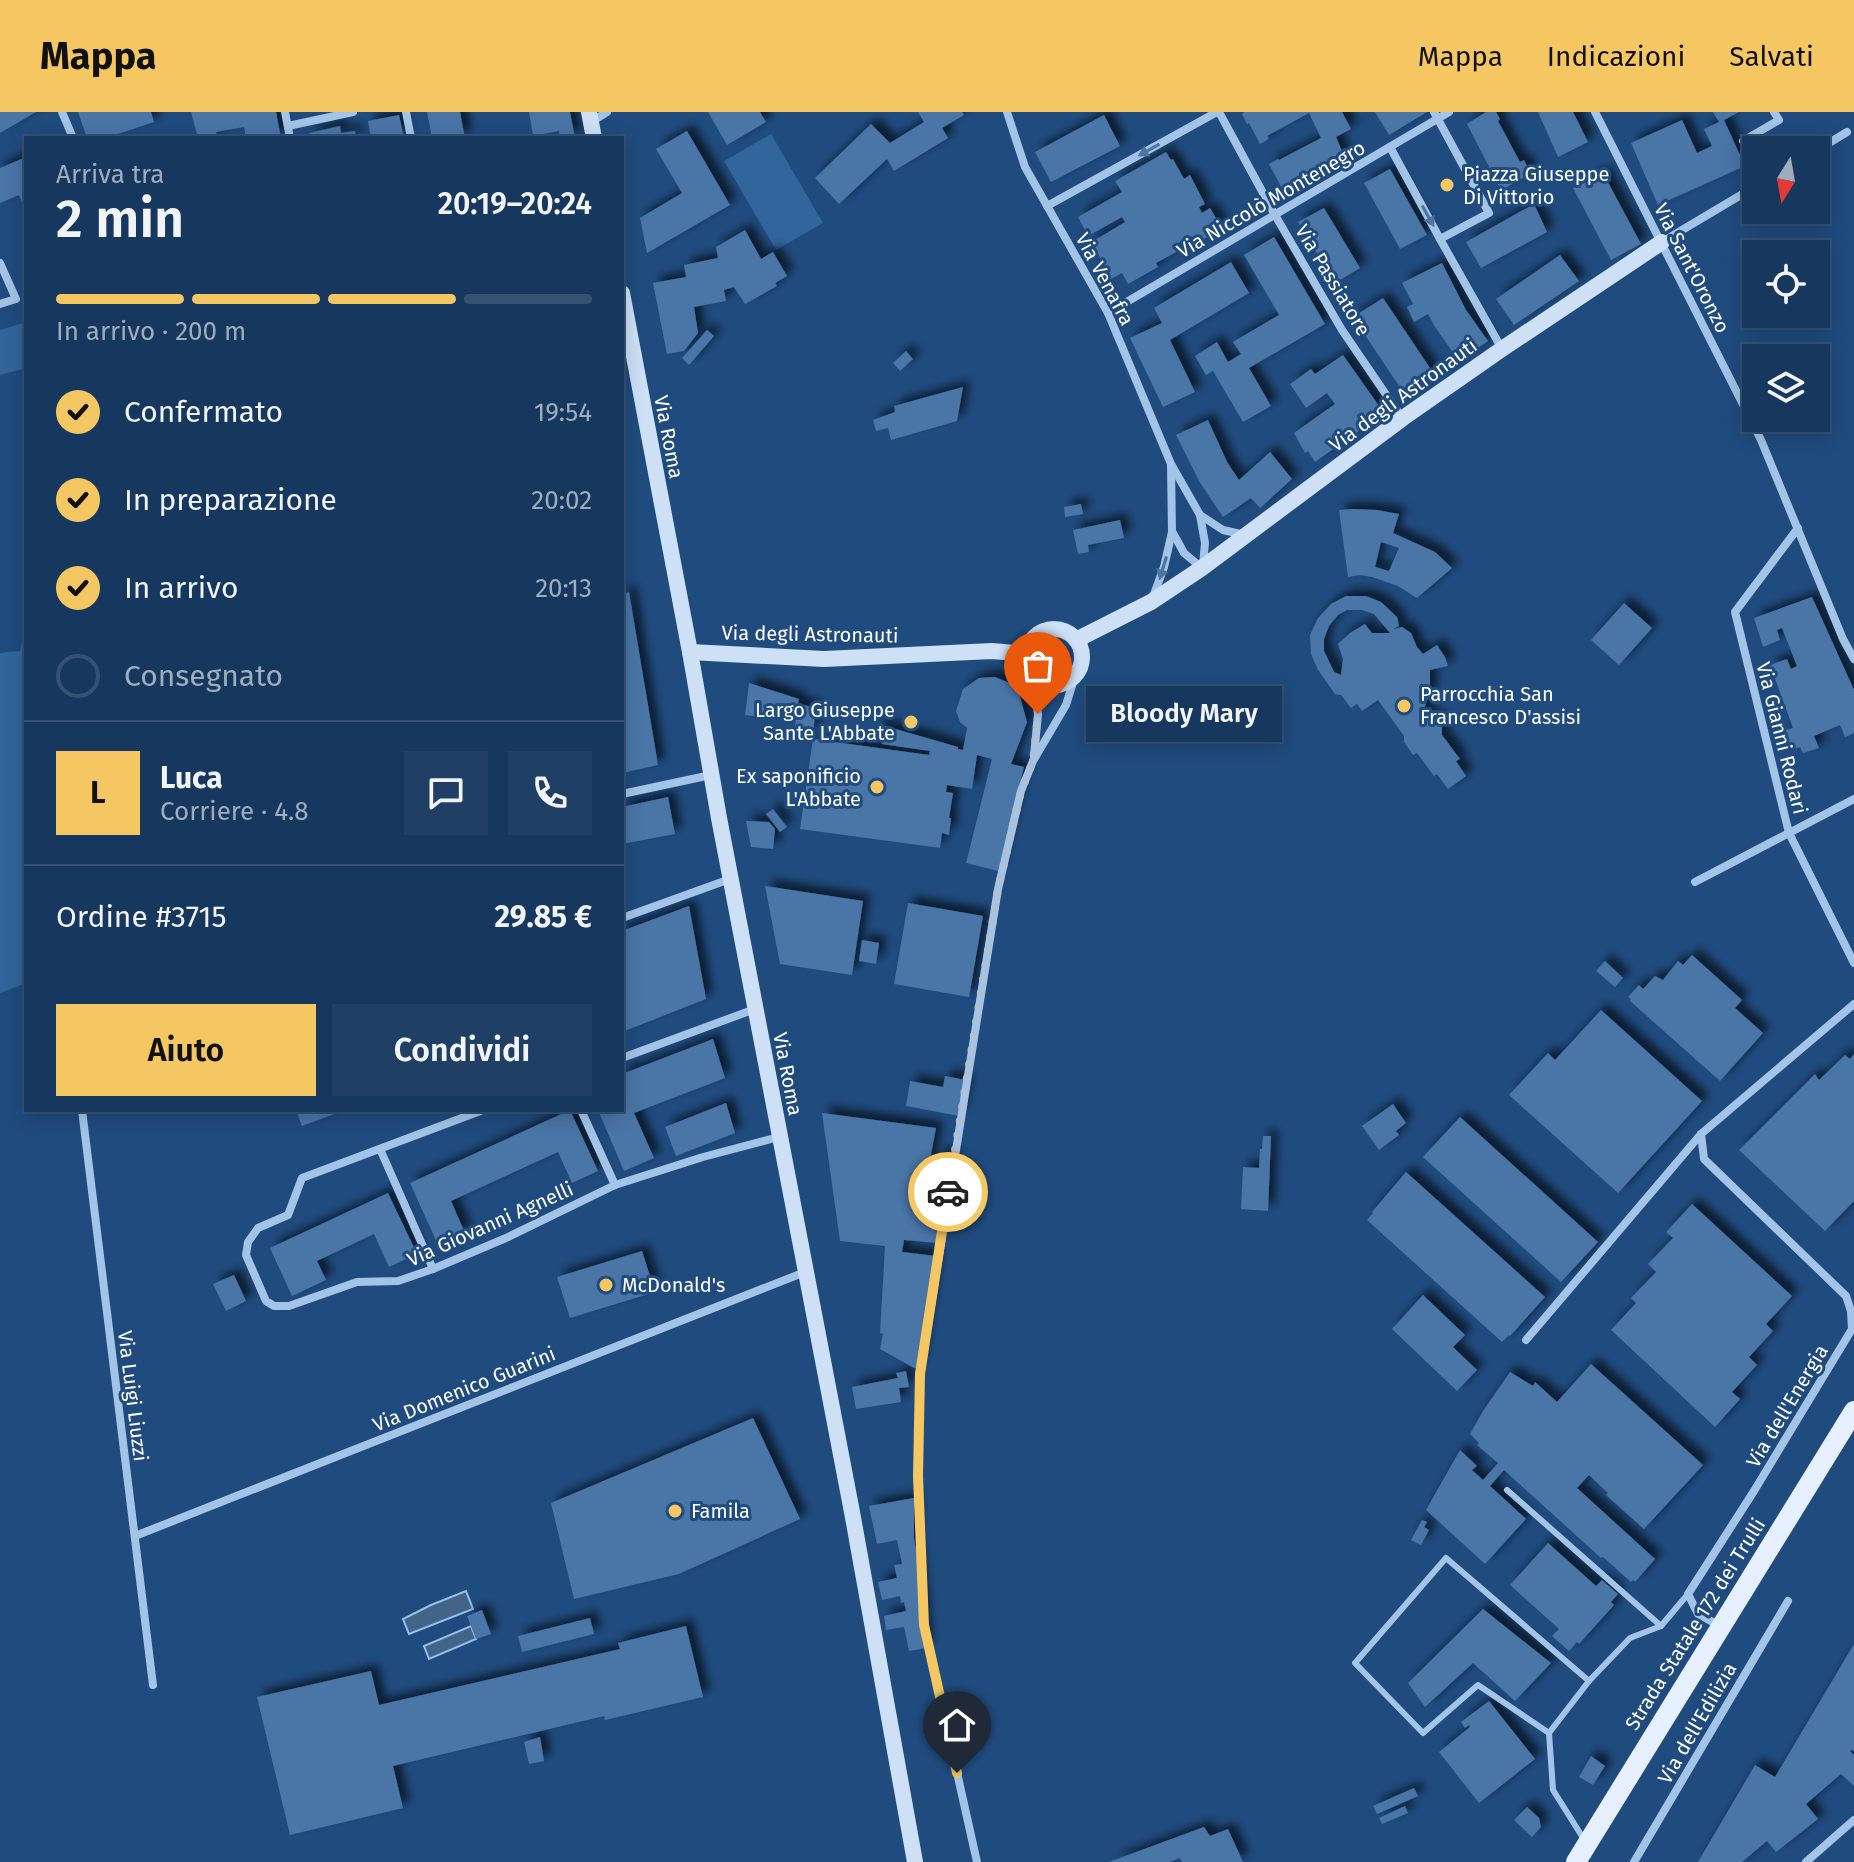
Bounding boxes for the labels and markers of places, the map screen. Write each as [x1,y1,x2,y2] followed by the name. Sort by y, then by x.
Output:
[1463,162,1609,209] place label: Piazza Giuseppe Di Vittorio
[1438,176,1456,194] marker: Piazza Giuseppe Di Vittorio
[1004,632,1072,714] pin
[1420,682,1581,729] place label: Parrocchia San Francesco D'assisi
[1086,686,1282,742] callout: Bloody Mary
[1395,697,1413,715] marker: Parrocchia San Francesco D'assisi
[755,698,895,745] place label: Largo Giuseppe Sante L'Abbate
[902,713,920,731] marker: Largo Giuseppe Sante L'Abbate
[736,764,861,811] place label: Ex saponificio L'Abbate
[868,778,886,796] marker: Ex saponificio L'Abbate
[622,1273,725,1297] place label: McDonald's
[597,1276,615,1294] marker: McDonald's
[691,1499,750,1523] place label: Famila
[666,1502,684,1520] marker: Famila
[923,1691,991,1773] pin

